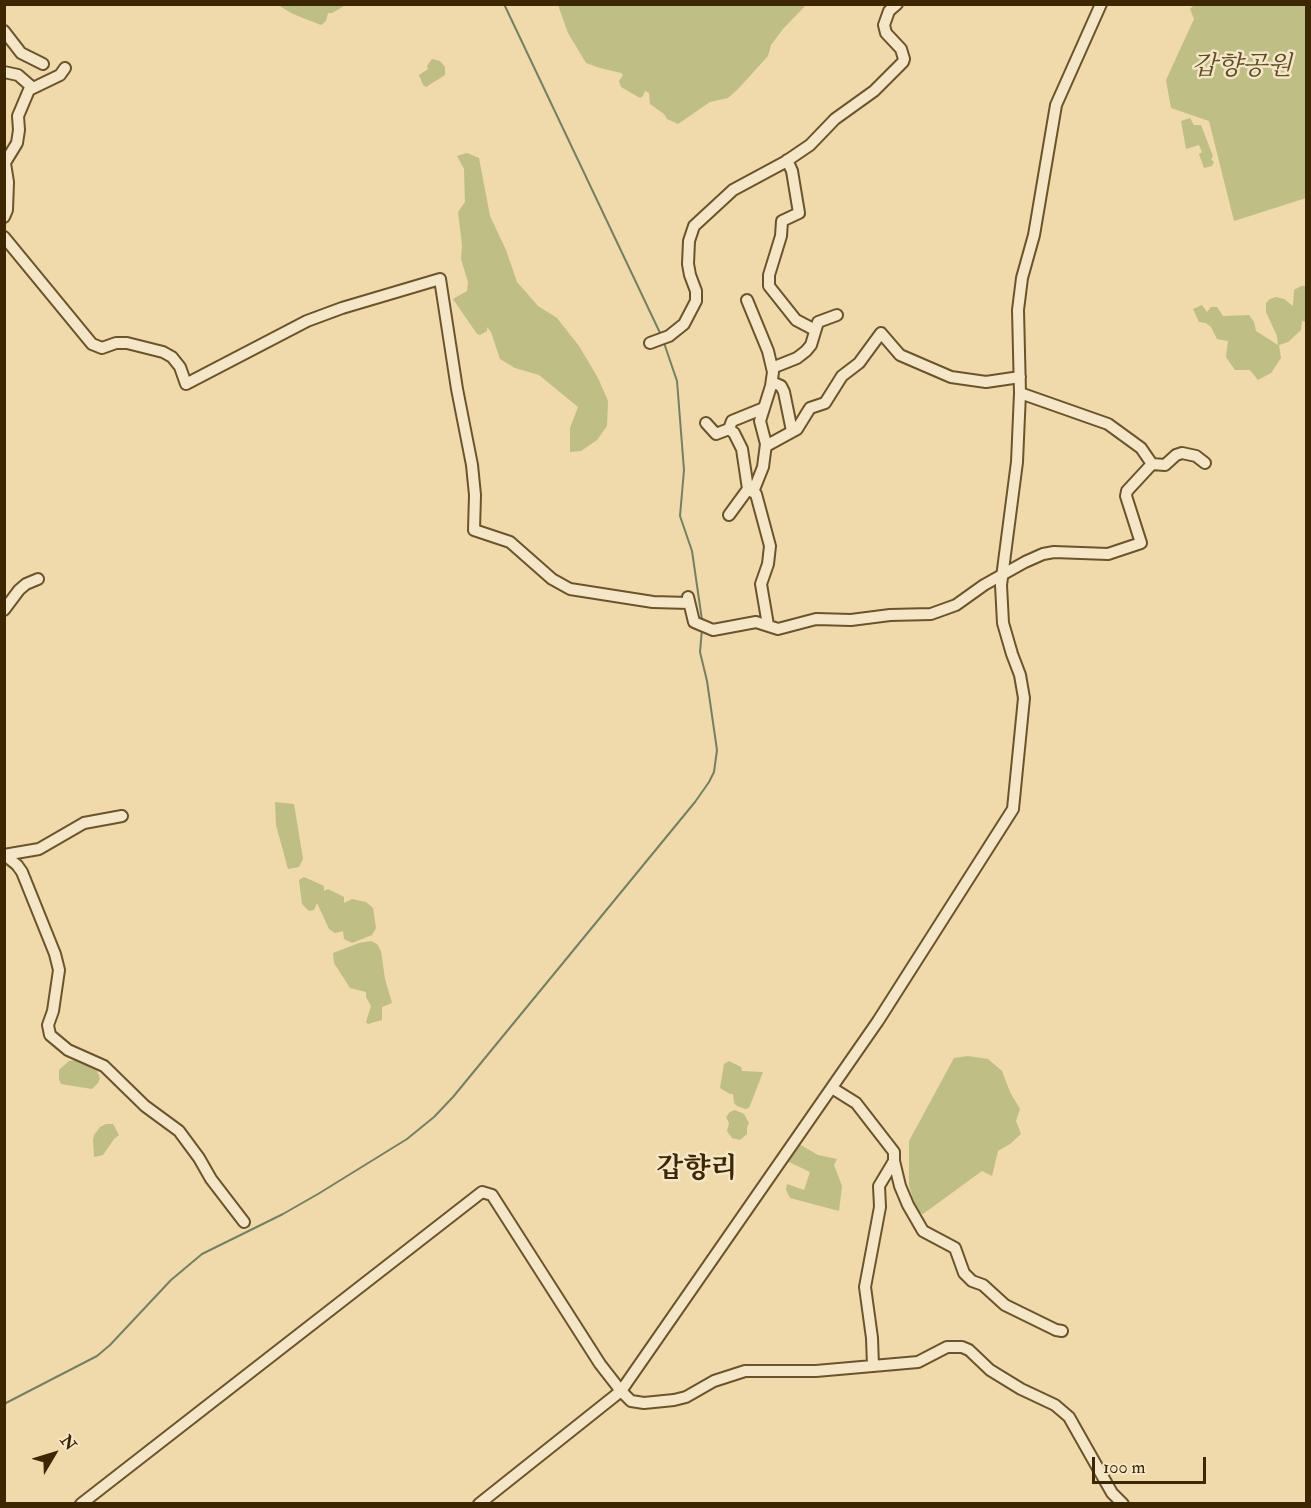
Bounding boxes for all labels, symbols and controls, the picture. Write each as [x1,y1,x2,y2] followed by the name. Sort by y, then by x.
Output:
[1192,52,1292,84] park label: 갑향공원
[656,1154,738,1188] district label: 갑향리
[24,1424,84,1484] north arrow
[56,1431,80,1455] text: N
[1095,1445,1209,1483] scale bar
[1103,1456,1146,1479] text: 100 m

